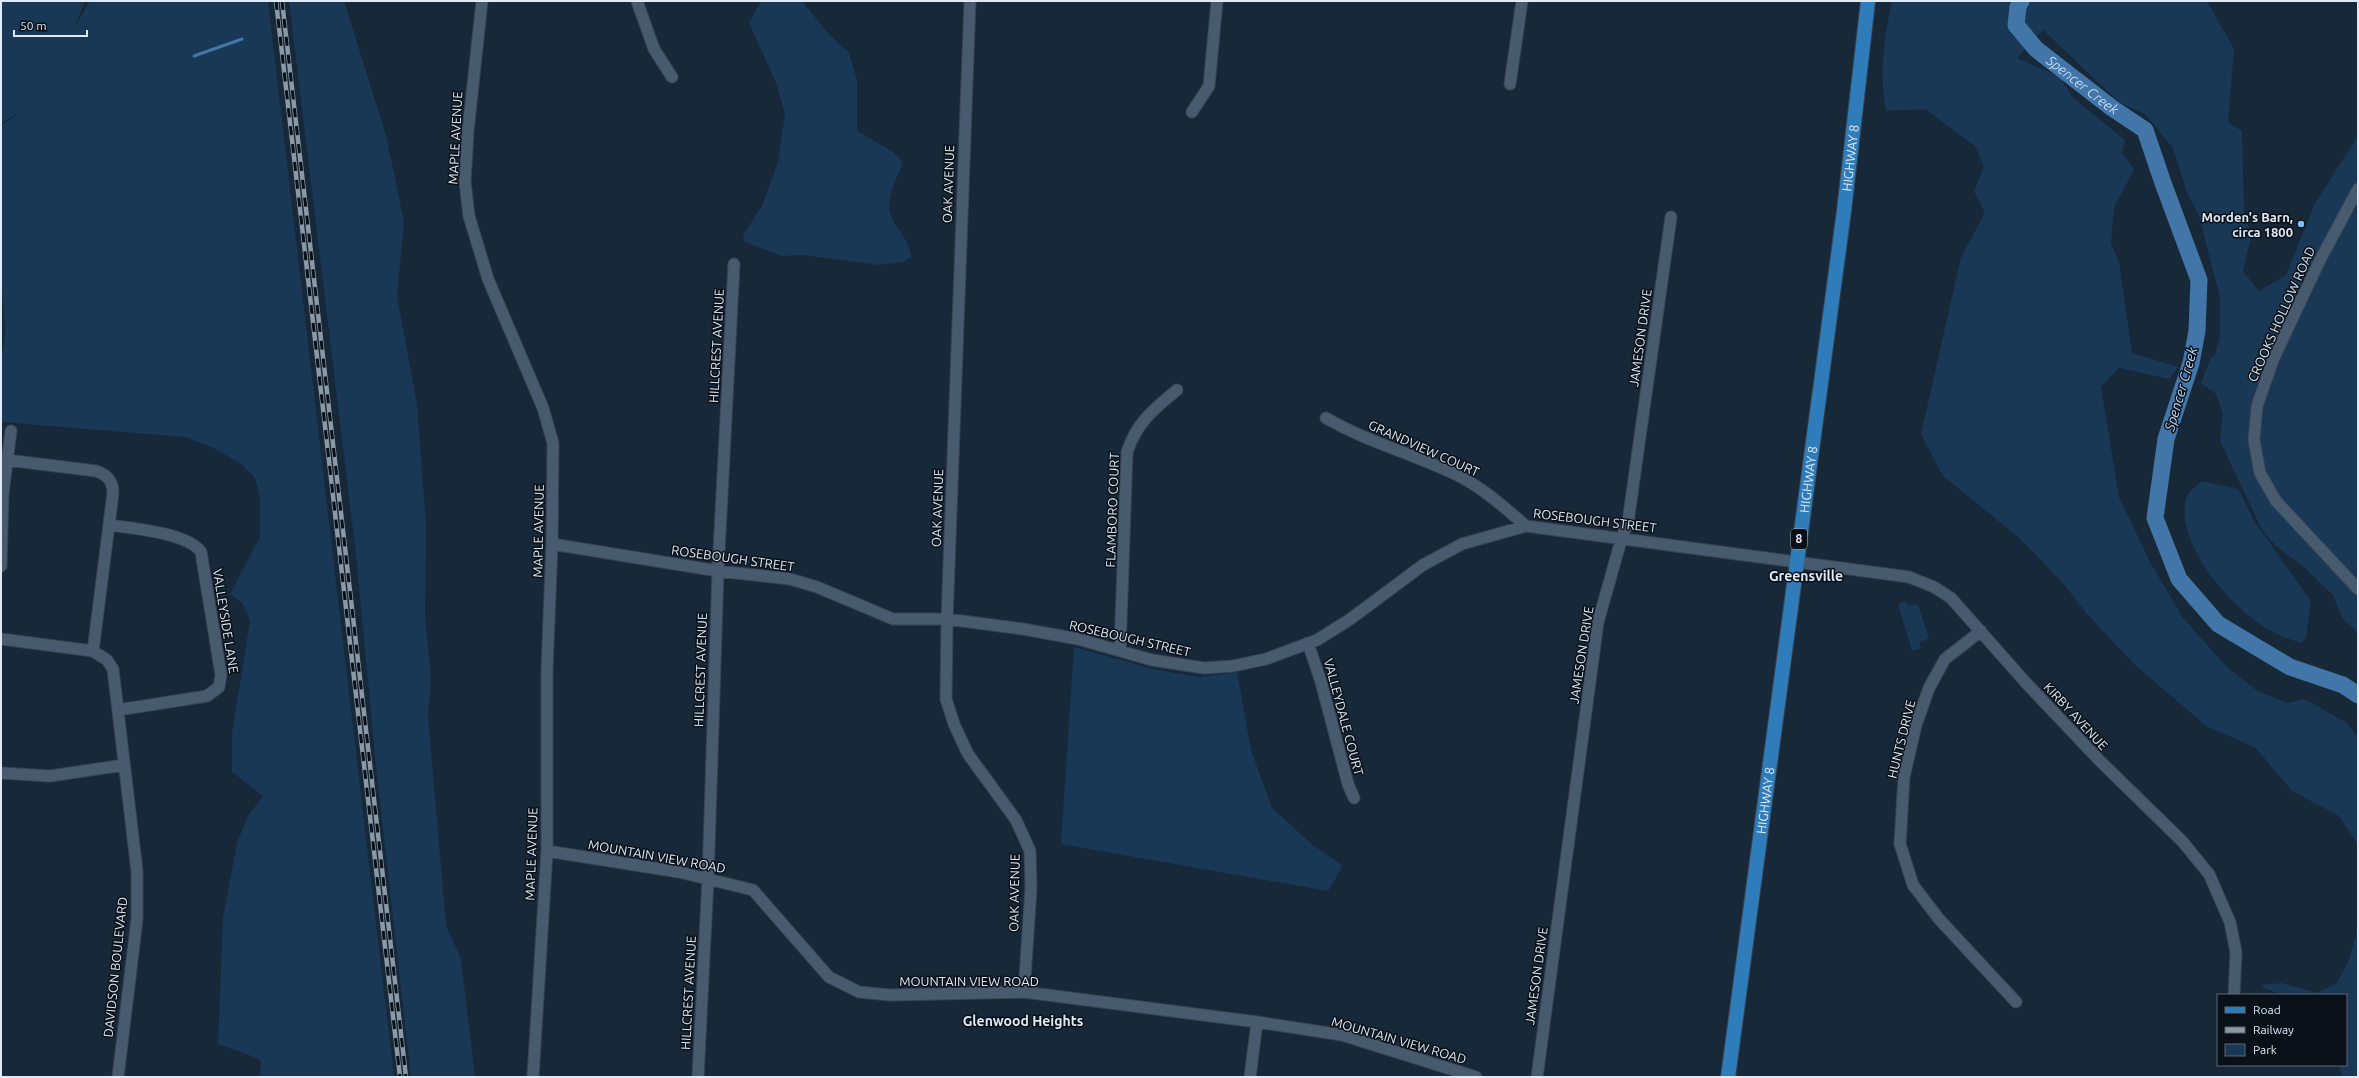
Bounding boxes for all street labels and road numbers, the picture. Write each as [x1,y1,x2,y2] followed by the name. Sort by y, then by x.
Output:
[446,91,464,185] street label: MAPLE AVENUE
[1839,124,1861,192] street label: HIGHWAY 8
[940,145,956,223] street label: OAK AVENUE
[2245,244,2317,384] street label: CROOKS HOLLOW ROAD
[1626,288,1654,388] street label: JAMESON DRIVE
[706,289,726,403] street label: HILLCREST AVENUE
[1366,417,1482,479] street label: GRANDVIEW COURT
[1797,445,1819,514] street label: HIGHWAY 8
[1103,452,1121,568] street label: FLAMBORO COURT
[929,469,945,547] street label: OAK AVENUE
[530,484,546,578] street label: MAPLE AVENUE
[1533,505,1657,535] street label: ROSEBOUGH STREET
[1791,529,1807,549] road number: 8
[671,542,795,574] street label: ROSEBOUGH STREET
[211,568,241,674] street label: VALLEYSIDE LANE
[1566,605,1596,705] street label: JAMESON DRIVE
[691,613,709,727] street label: HILLCREST AVENUE
[1068,617,1192,659] street label: ROSEBOUGH STREET
[1322,657,1366,777] street label: VALLEYDALE COURT
[2041,680,2111,752] street label: KIRBY AVENUE
[1884,698,1918,780] street label: HUNTS DRIVE
[1754,766,1776,835] street label: HIGHWAY 8
[522,807,540,901] street label: MAPLE AVENUE
[587,837,727,875] street label: MOUNTAIN VIEW ROAD
[1006,854,1022,932] street label: OAK AVENUE
[101,896,129,1038] street label: DAVIDSON BOULEVARD
[1522,926,1550,1026] street label: JAMESON DRIVE
[678,936,698,1050] street label: HILLCREST AVENUE
[899,974,1039,988] street label: MOUNTAIN VIEW ROAD
[1330,1014,1468,1066] street label: MOUNTAIN VIEW ROAD

